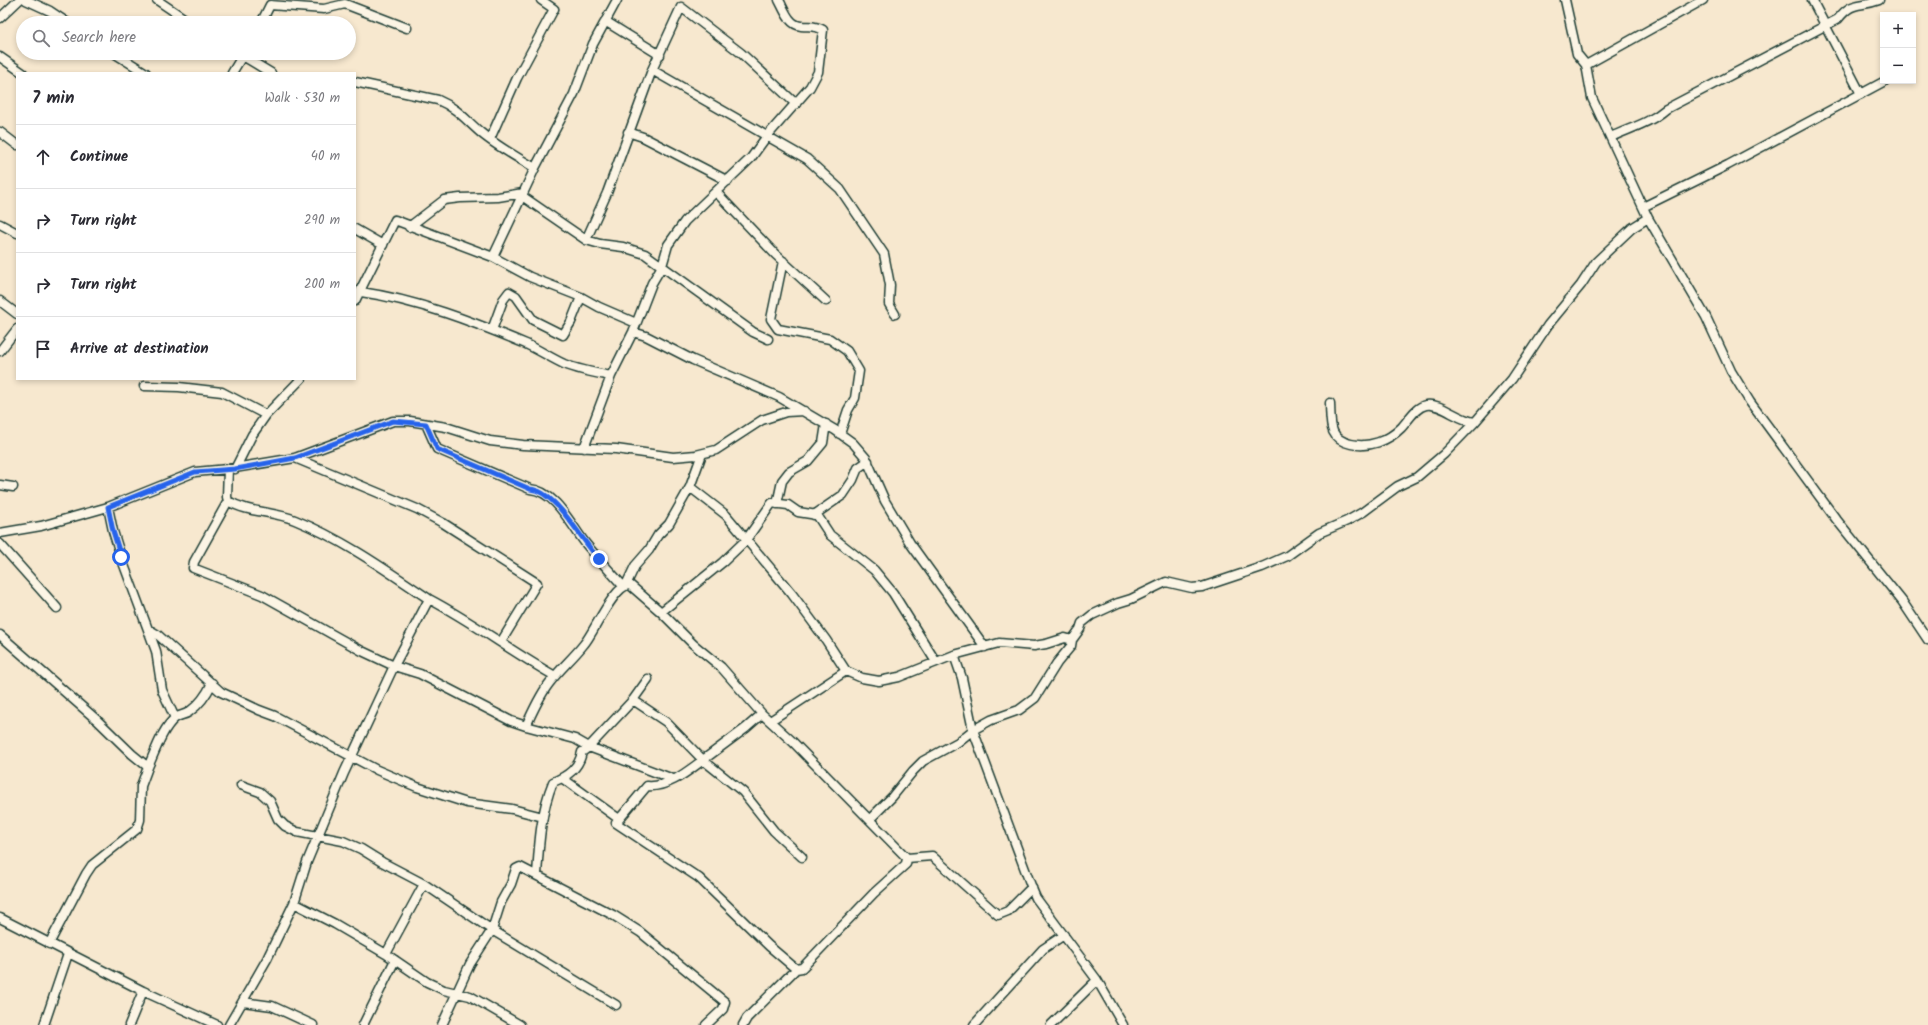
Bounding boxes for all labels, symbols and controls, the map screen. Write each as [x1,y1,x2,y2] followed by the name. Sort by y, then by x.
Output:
[1880,12,1916,84] map controls
[1880,12,1916,48] button: +
[16,16,356,60] search box
[62,26,136,50] text: Search here
[30,27,52,49] icon: search
[1880,48,1916,84] button: −
[32,85,74,112] text: 7 min
[264,88,340,109] text: Walk · 530 m
[70,145,128,169] text: Continue
[32,146,54,168] icon: ahead
[311,146,340,167] text: 40 m
[70,209,137,233] text: Turn right
[32,210,54,232] icon: right
[304,210,340,231] text: 290 m
[70,273,137,297] text: Turn right
[32,274,54,296] icon: right
[304,274,340,295] text: 200 m
[70,337,209,361] text: Arrive at destination
[32,338,54,360] icon: arrive
[112,548,130,566] route start
[590,550,608,568] route end

